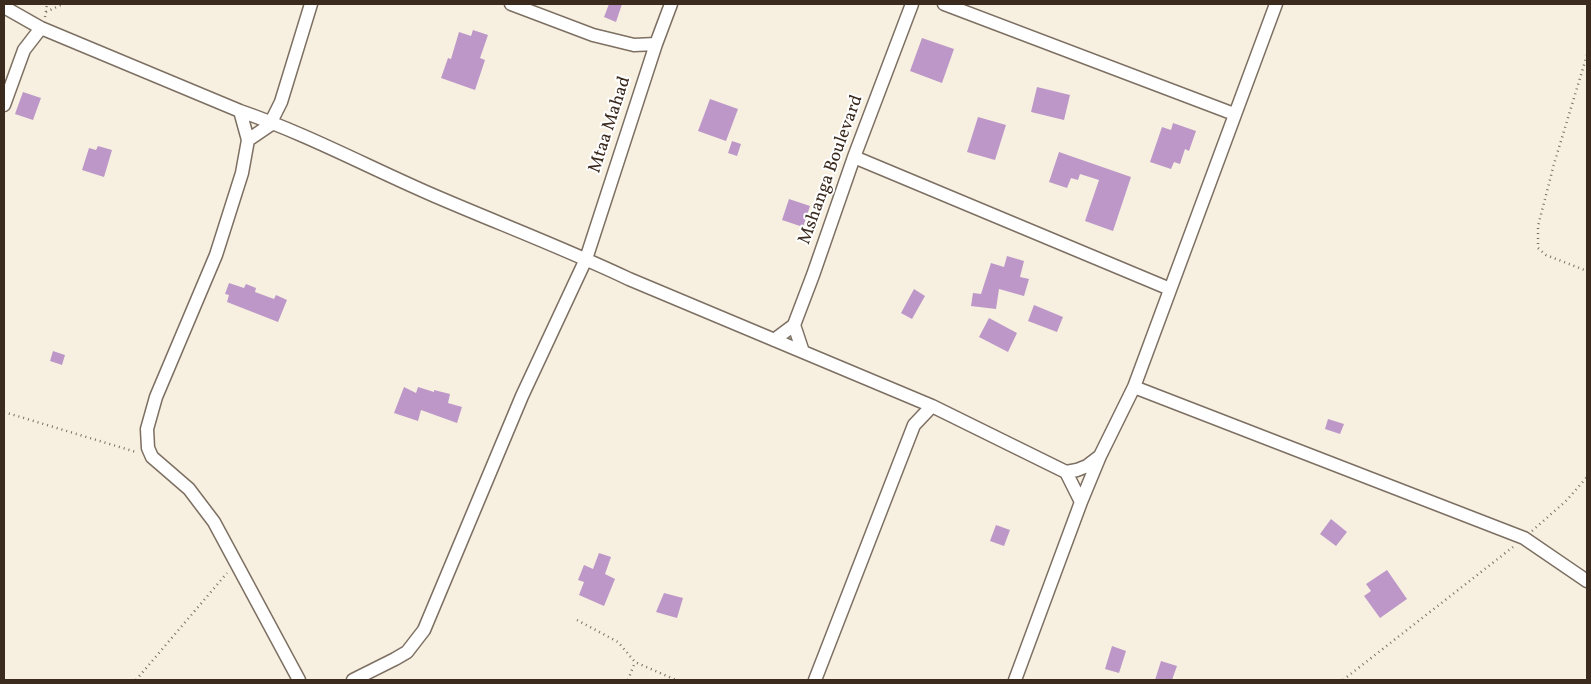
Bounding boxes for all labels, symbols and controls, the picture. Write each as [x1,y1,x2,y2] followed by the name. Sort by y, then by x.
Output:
[585,74,637,176] street label: Mtaa Mahad
[795,92,869,248] street label: Mshanga Boulevard

